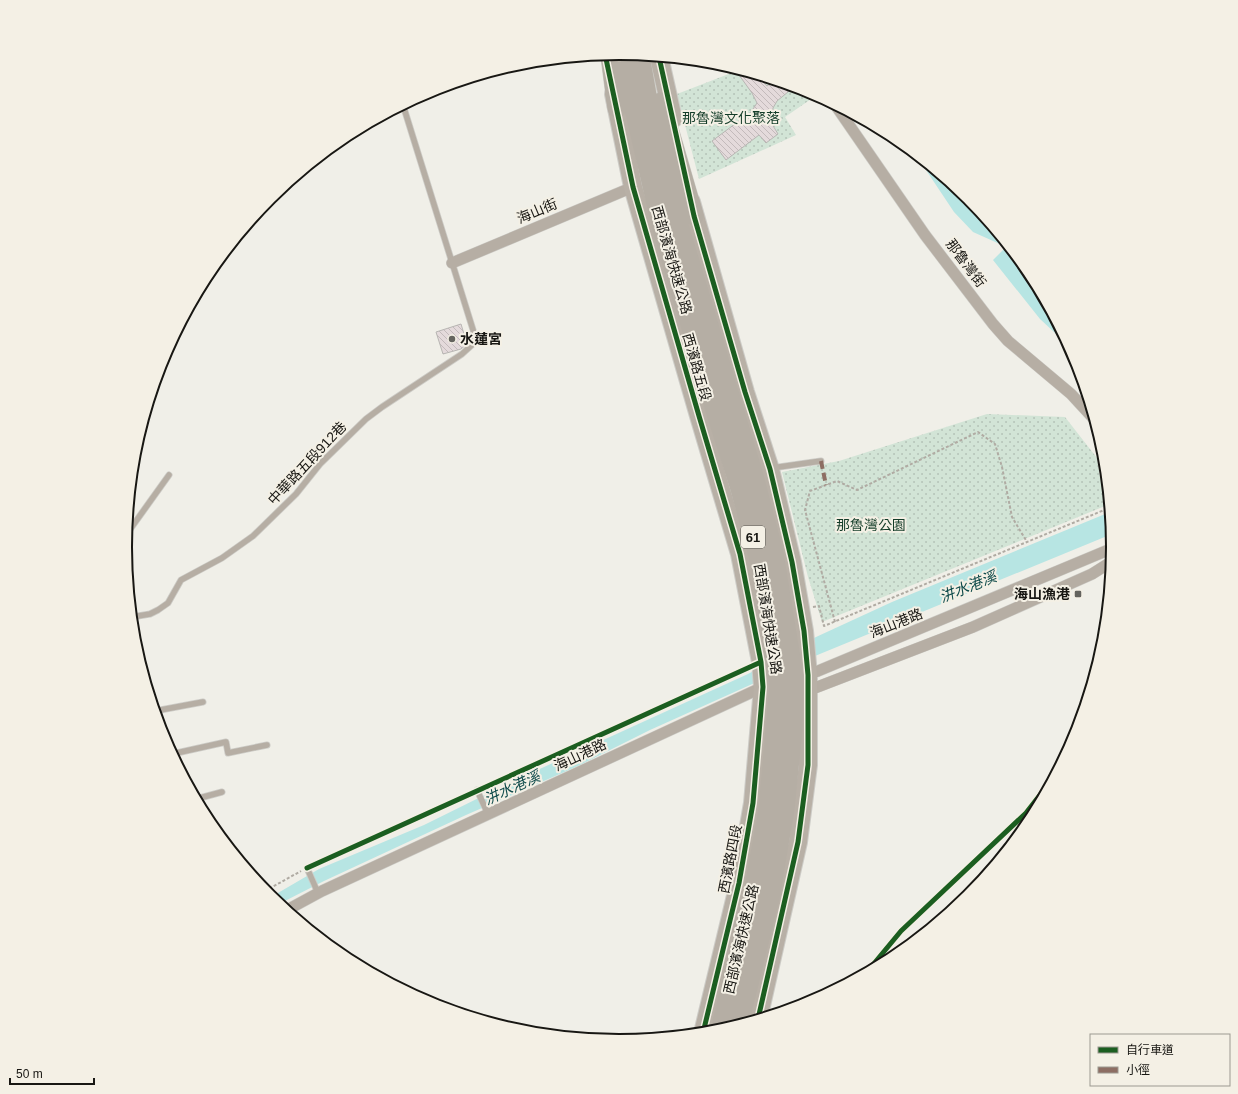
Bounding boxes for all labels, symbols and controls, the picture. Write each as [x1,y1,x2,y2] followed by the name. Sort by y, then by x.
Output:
[682,110,780,126] park label: 那魯灣文化聚落
[515,195,559,227] street label: 海山街
[649,204,695,316] street label: 西部濱海快速公路
[943,236,989,290] street label: 那魯灣街
[460,331,502,347] place label: 水蓮宮
[680,331,714,403] street label: 西濱路五段
[447,334,457,344] marker: 水蓮宮
[265,418,349,508] street label: 中華路五段912巷
[836,517,906,533] park label: 那魯灣公園
[741,526,765,548] road number: 61
[751,562,785,676] street label: 西部濱海快速公路
[937,567,1001,606] water label: 汫水港溪
[1014,586,1070,602] place label: 海山漁港
[1073,589,1083,599] marker: 海山漁港
[867,605,925,641] street label: 海山港路
[551,736,609,774] street label: 海山港路
[481,766,544,808] water label: 汫水港溪
[715,823,745,895] street label: 西濱路四段
[721,883,761,995] street label: 西部濱海快速公路
[1090,1034,1230,1086] legend
[1126,1043,1174,1057] text: 自行車道
[10,1060,94,1086] scale bar
[1126,1063,1150,1077] text: 小徑
[16,1067,43,1081] text: 50 m

